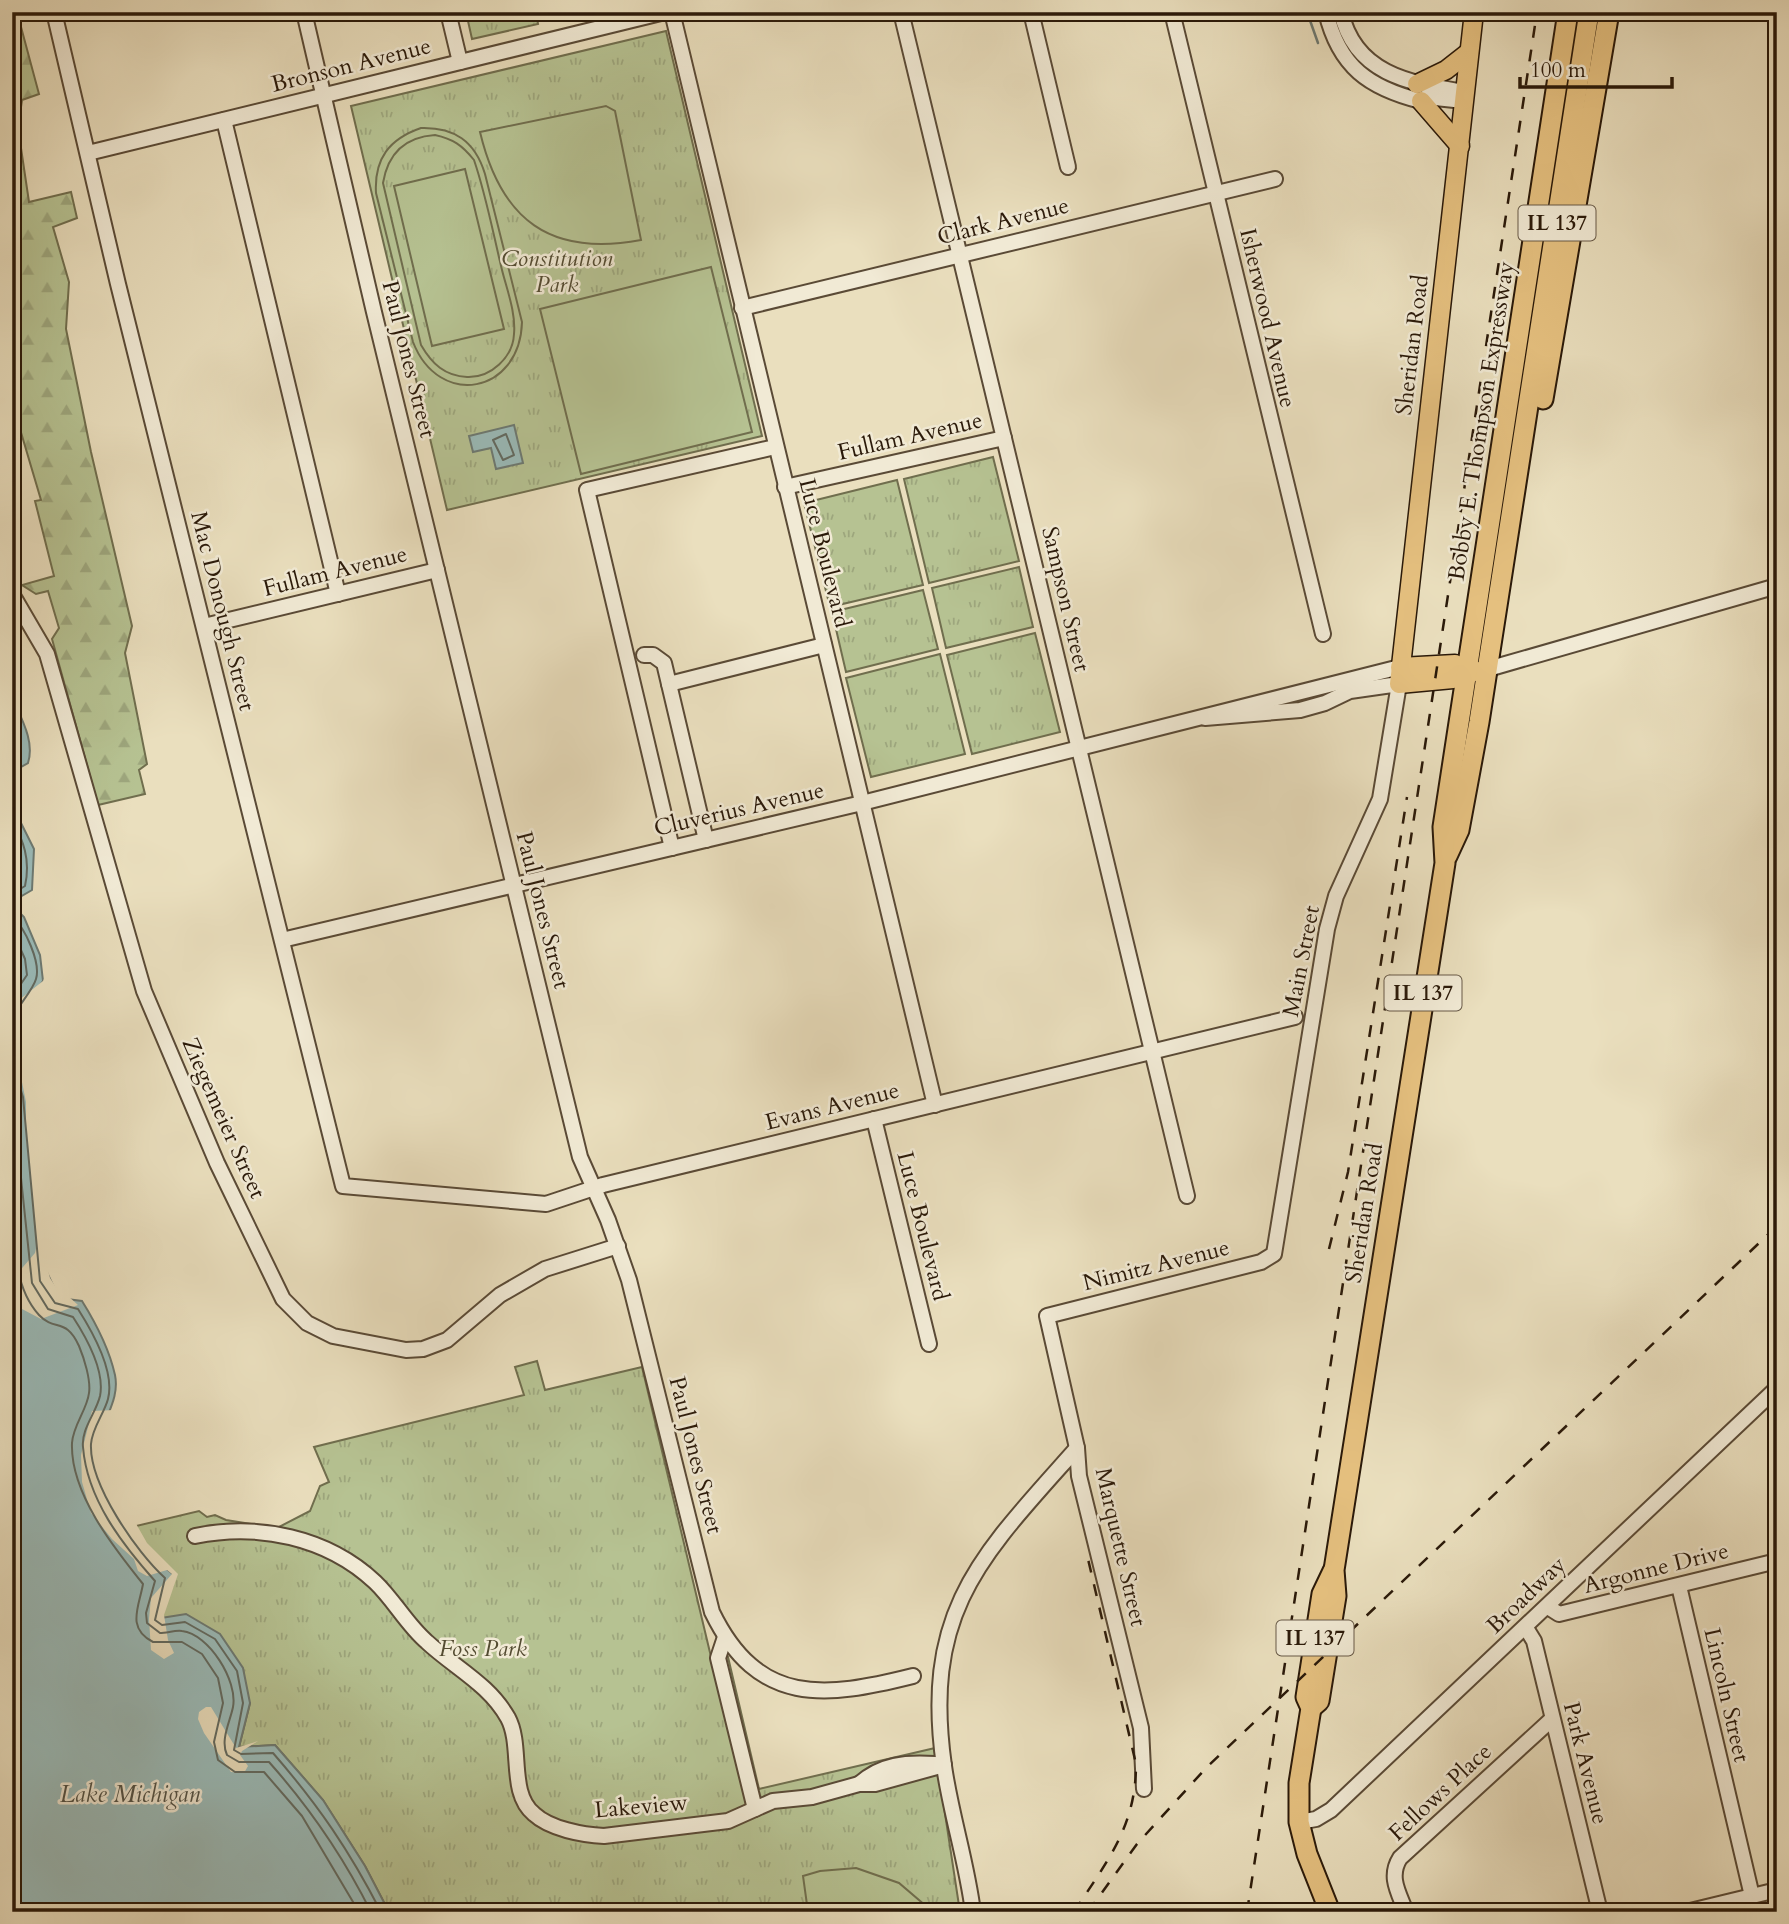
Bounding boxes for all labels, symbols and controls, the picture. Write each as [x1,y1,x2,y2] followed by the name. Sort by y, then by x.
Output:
[268,30,434,100] street label: Bronson Avenue
[1520,46,1672,90] scale bar
[1530,56,1586,85] text: 100 m
[934,190,1072,252] street label: Clark Avenue
[1518,206,1596,241] road number: IL 137
[1232,225,1304,411] street label: Isherwood Avenue
[501,243,614,300] park label: Constitution Park
[1440,259,1522,583] street label: Bobby E. Thompson Expressway
[1388,272,1436,417] street label: Sheridan Road
[374,277,444,441] street label: Paul Jones Street
[835,404,985,468] street label: Fullam Avenue
[791,475,859,632] street label: Luce Boulevard
[183,508,263,714] street label: Mac Donough Street
[1034,523,1098,675] street label: Sampson Street
[260,538,410,604] street label: Fullam Avenue
[651,774,827,844] street label: Cluverius Avenue
[508,828,578,992] street label: Paul Jones Street
[1275,903,1327,1019] street label: Main Street
[1384,976,1462,1010] road number: IL 137
[175,1033,273,1203] street label: Ziegemeier Street
[762,1074,902,1138] street label: Evans Avenue
[1338,1140,1390,1285] street label: Sheridan Road
[889,1148,957,1305] street label: Luce Boulevard
[1079,1232,1233,1298] street label: Nimitz Avenue
[661,1373,731,1537] street label: Paul Jones Street
[1088,1465,1154,1629] street label: Marquette Street
[1580,1535,1732,1601] street label: Argonne Drive
[1480,1549,1572,1641] street label: Broadway
[1276,1620,1354,1656] road number: IL 137
[1697,1625,1757,1765] street label: Lincoln Street
[439,1633,528,1664] park label: Foss Park
[1556,1699,1616,1827] street label: Park Avenue
[1382,1736,1498,1848] street label: Fellows Place
[60,1778,201,1811] water label: Lake Michigan
[593,1786,690,1826] street label: Lakeview

